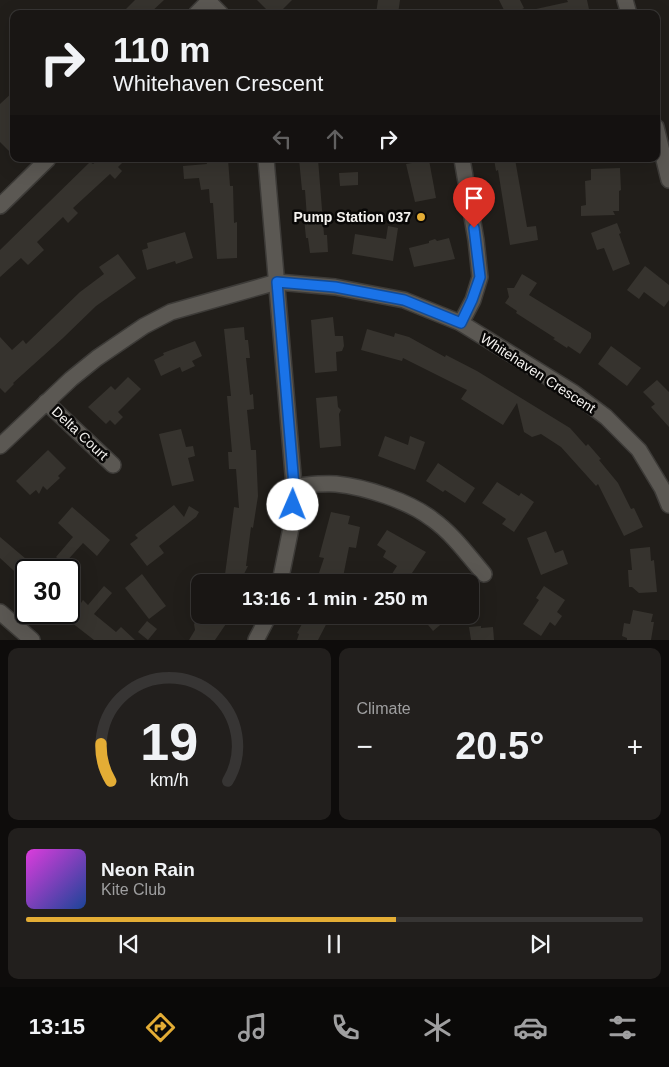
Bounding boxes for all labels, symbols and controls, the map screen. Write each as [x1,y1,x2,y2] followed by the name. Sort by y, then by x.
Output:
[30,30,95,95] icon: right
[113,30,210,69] text: 110 m
[113,71,323,96] text: Whitehaven Crescent
[268,125,296,153] icon: left
[321,125,349,153] icon: ahead
[374,125,402,153] icon: right
[453,177,495,228] pin
[460,184,488,212] icon: arrive
[294,209,411,225] place label: Pump Station 037
[415,211,427,223] marker: Pump Station 037
[478,330,599,416] street label: Whitehaven Crescent
[49,403,111,463] street label: Delta Court
[266,478,318,530] position arrow
[15,559,80,624] speed limit sign: 30
[242,588,428,609] text: 13:16 · 1 min · 250 m
[357,700,411,717] text: Climate
[140,713,198,771] text: 19
[455,725,544,767] text: 20.5°
[357,731,373,762] text: −
[627,731,643,762] text: +
[150,770,189,790] text: km/h
[101,859,195,880] text: Neon Rain
[101,881,166,898] text: Kite Club
[115,930,143,958] icon: previous
[320,930,348,958] icon: pause
[526,930,554,958] icon: next
[143,1010,178,1045] icon: directions
[235,1010,270,1045] icon: music
[328,1010,363,1045] icon: phone
[420,1010,455,1045] icon: climate
[513,1010,548,1045] icon: car
[605,1010,640,1045] icon: filters
[29,1014,85,1039] text: 13:15

